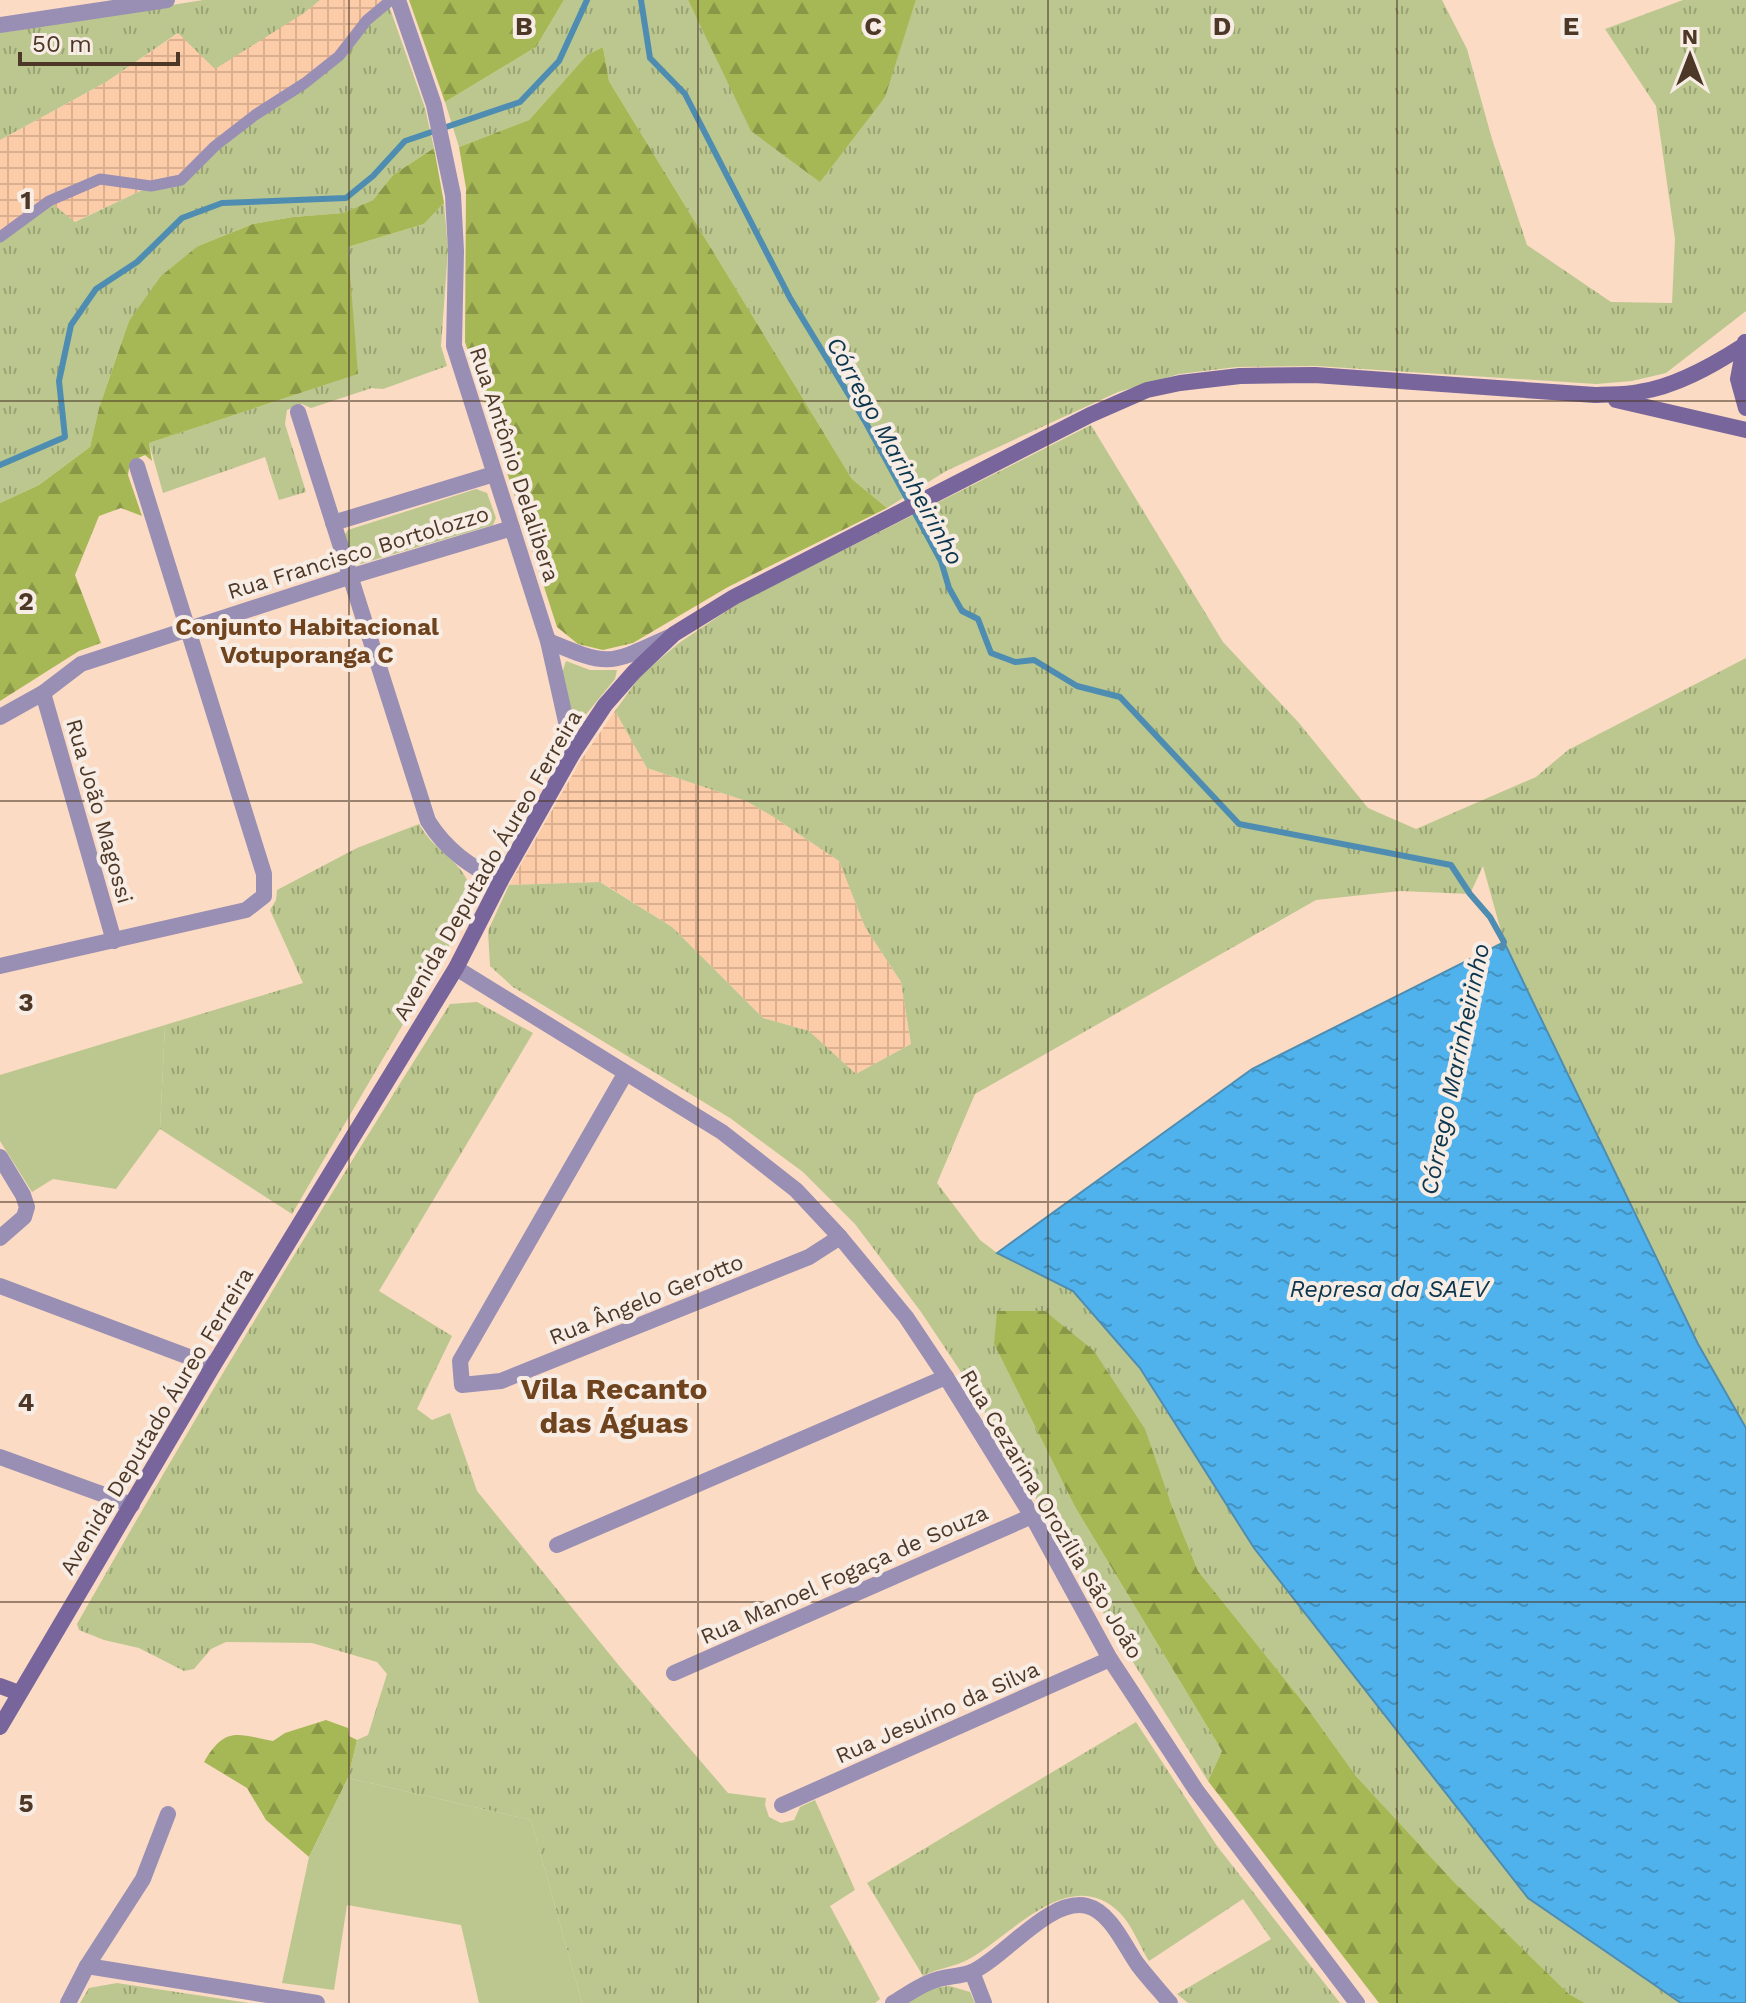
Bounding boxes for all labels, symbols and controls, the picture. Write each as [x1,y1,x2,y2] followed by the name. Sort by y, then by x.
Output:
[515,11,533,41] text: B
[864,11,882,41] text: C
[1213,11,1231,41] text: D
[1563,11,1579,41] text: E
[20,16,178,66] scale bar
[1650,16,1730,96] north arrow
[1682,24,1698,49] text: N
[32,30,92,58] text: 50 m
[20,185,32,215] text: 1
[821,332,969,570] water label: Córrego Marinheirinho
[465,344,564,585] street label: Rua Antônio Delalibera
[224,501,492,604] street label: Rua Francisco Bortolozzo
[18,586,34,616] text: 2
[175,613,439,669] district label: Conjunto Habitacional Votuporanga C
[388,706,587,1025] street label: Avenida Deputado Áureo Ferreira
[61,716,138,906] street label: Rua João Magossi
[1415,941,1495,1197] water label: Córrego Marinheirinho
[18,987,34,1017] text: 3
[546,1249,747,1350] street label: Rua Ângelo Gerotto
[55,1263,258,1579] street label: Avenida Deputado Áureo Ferreira
[1289,1275,1491,1303] water label: Represa da SAEV
[955,1365,1148,1663] street label: Rua Cezarina Orozília São João
[521,1371,707,1440] district label: Vila Recanto das Águas
[18,1387,35,1417] text: 4
[697,1500,992,1649] street label: Rua Manoel Fogaça de Souza
[832,1656,1043,1769] street label: Rua Jesuíno da Silva
[18,1788,34,1818] text: 5

